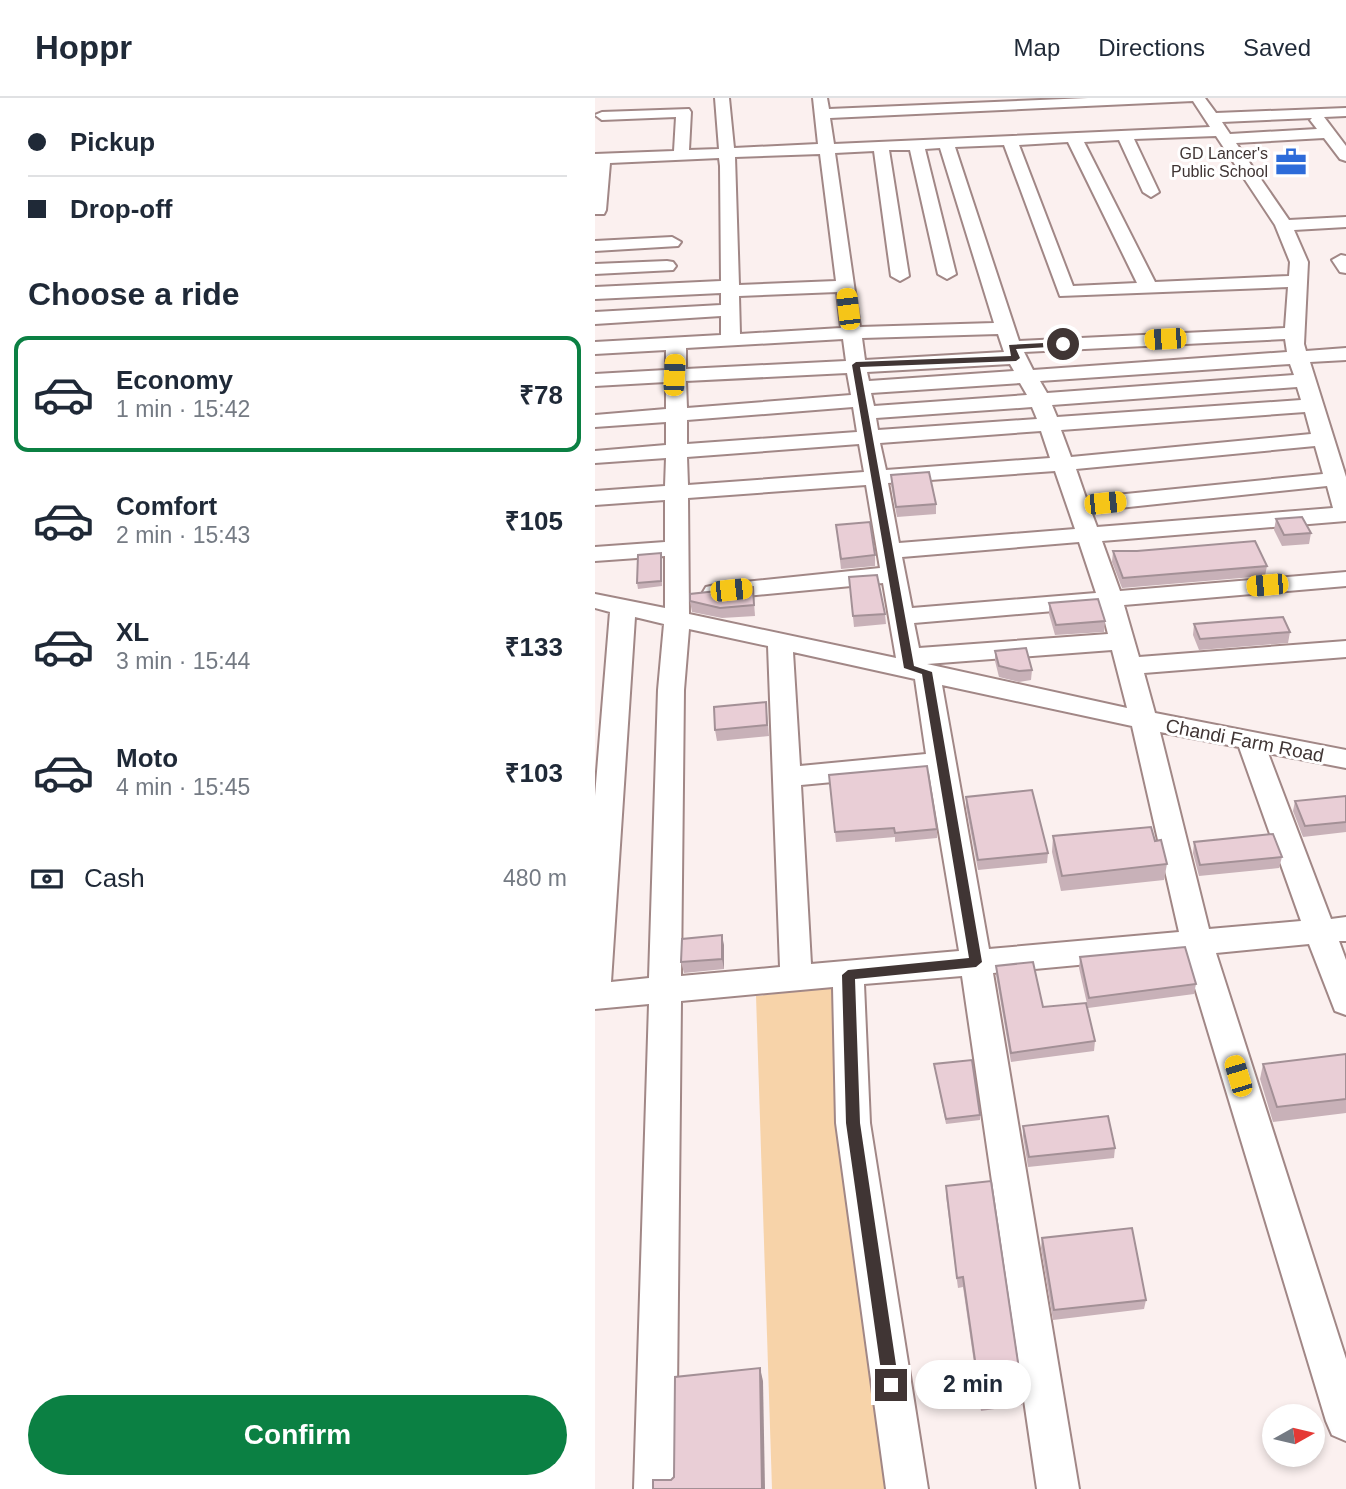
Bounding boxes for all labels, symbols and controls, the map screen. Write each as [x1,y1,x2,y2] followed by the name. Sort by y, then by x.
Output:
[35,29,132,66] text: Hoppr
[1014,34,1060,61] text: Map
[1098,34,1205,61] text: Directions
[1243,34,1311,61] text: Saved
[70,127,155,157] text: Pickup
[1171,145,1268,180] place label: GD Lancer's Public School
[1274,145,1308,179] office icon: GD Lancer's Public School
[70,194,173,224] text: Drop-off
[28,276,240,312] text: Choose a ride
[836,287,861,331] car
[1144,327,1187,351] car
[1047,328,1079,360] route start
[663,353,686,397] car
[32,363,95,426] icon: car
[116,365,233,395] text: Economy
[519,380,563,410] text: ₹78
[116,396,250,422] text: 1 min · 15:42
[32,489,95,552] icon: car
[1084,490,1127,516] car
[116,491,217,521] text: Comfort
[505,506,563,536] text: ₹105
[116,522,250,548] text: 2 min · 15:43
[1246,573,1289,597] car
[710,577,753,603] car
[32,615,95,678] icon: car
[116,617,149,647] text: XL
[505,632,563,662] text: ₹133
[116,648,250,674] text: 3 min · 15:44
[1164,715,1326,766] street label: Chandi Farm Road
[32,741,95,804] icon: car
[116,743,178,773] text: Moto
[505,758,563,788] text: ₹103
[116,774,250,800] text: 4 min · 15:45
[28,860,66,898] icon: cash
[84,863,145,893] text: Cash
[503,865,567,891] text: 480 m
[1222,1053,1255,1099] car
[915,1360,1031,1410] callout: 2 min
[875,1369,907,1401] route end
[943,1371,1003,1397] text: 2 min
[28,1395,567,1475] button: Confirm
[1262,1404,1325,1466] north arrow
[1262,1404,1325,1467] map controls

